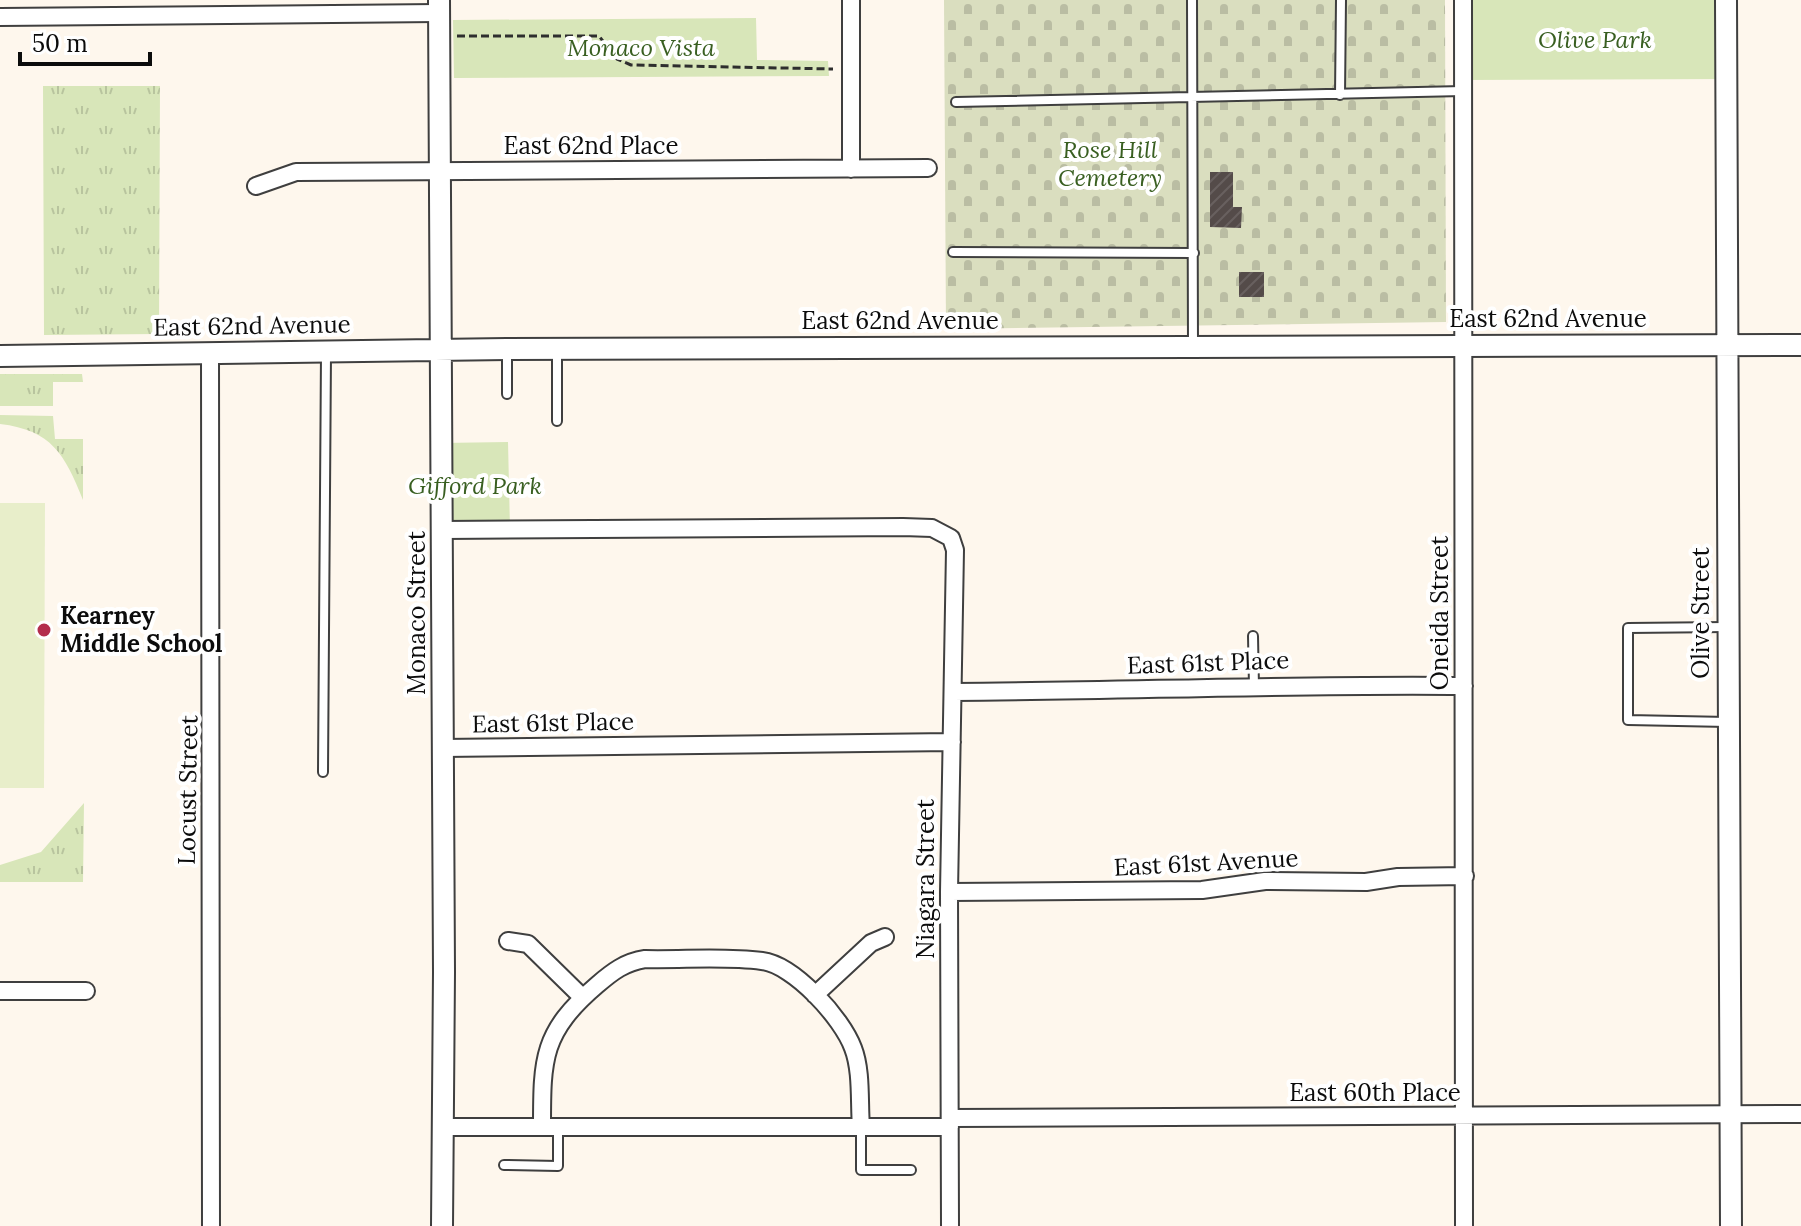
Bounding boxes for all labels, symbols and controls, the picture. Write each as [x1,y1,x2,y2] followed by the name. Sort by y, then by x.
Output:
[20,16,150,66] scale bar
[1538,24,1652,55] park label: Olive Park
[32,28,88,59] text: 50 m
[567,32,716,63] park label: Monaco Vista
[504,130,678,161] street label: East 62nd Place
[1058,134,1162,193] park label: Rose Hill Cemetery
[1449,303,1647,334] street label: East 62nd Avenue
[801,305,999,336] street label: East 62nd Avenue
[153,308,351,343] street label: East 62nd Avenue
[408,470,542,501] park label: Gifford Park
[401,530,432,695] street label: Monaco Street
[1424,535,1455,690] street label: Oneida Street
[1685,546,1716,679] street label: Olive Street
[60,600,223,659] place label: Kearney Middle School
[35,621,53,639] marker: Kearney Middle School
[1126,644,1290,681] street label: East 61st Place
[472,706,634,739] street label: East 61st Place
[171,714,204,865] street label: Locust Street
[910,798,941,959] street label: Niagara Street
[1113,842,1299,883] street label: East 61st Avenue
[1289,1077,1461,1108] street label: East 60th Place

